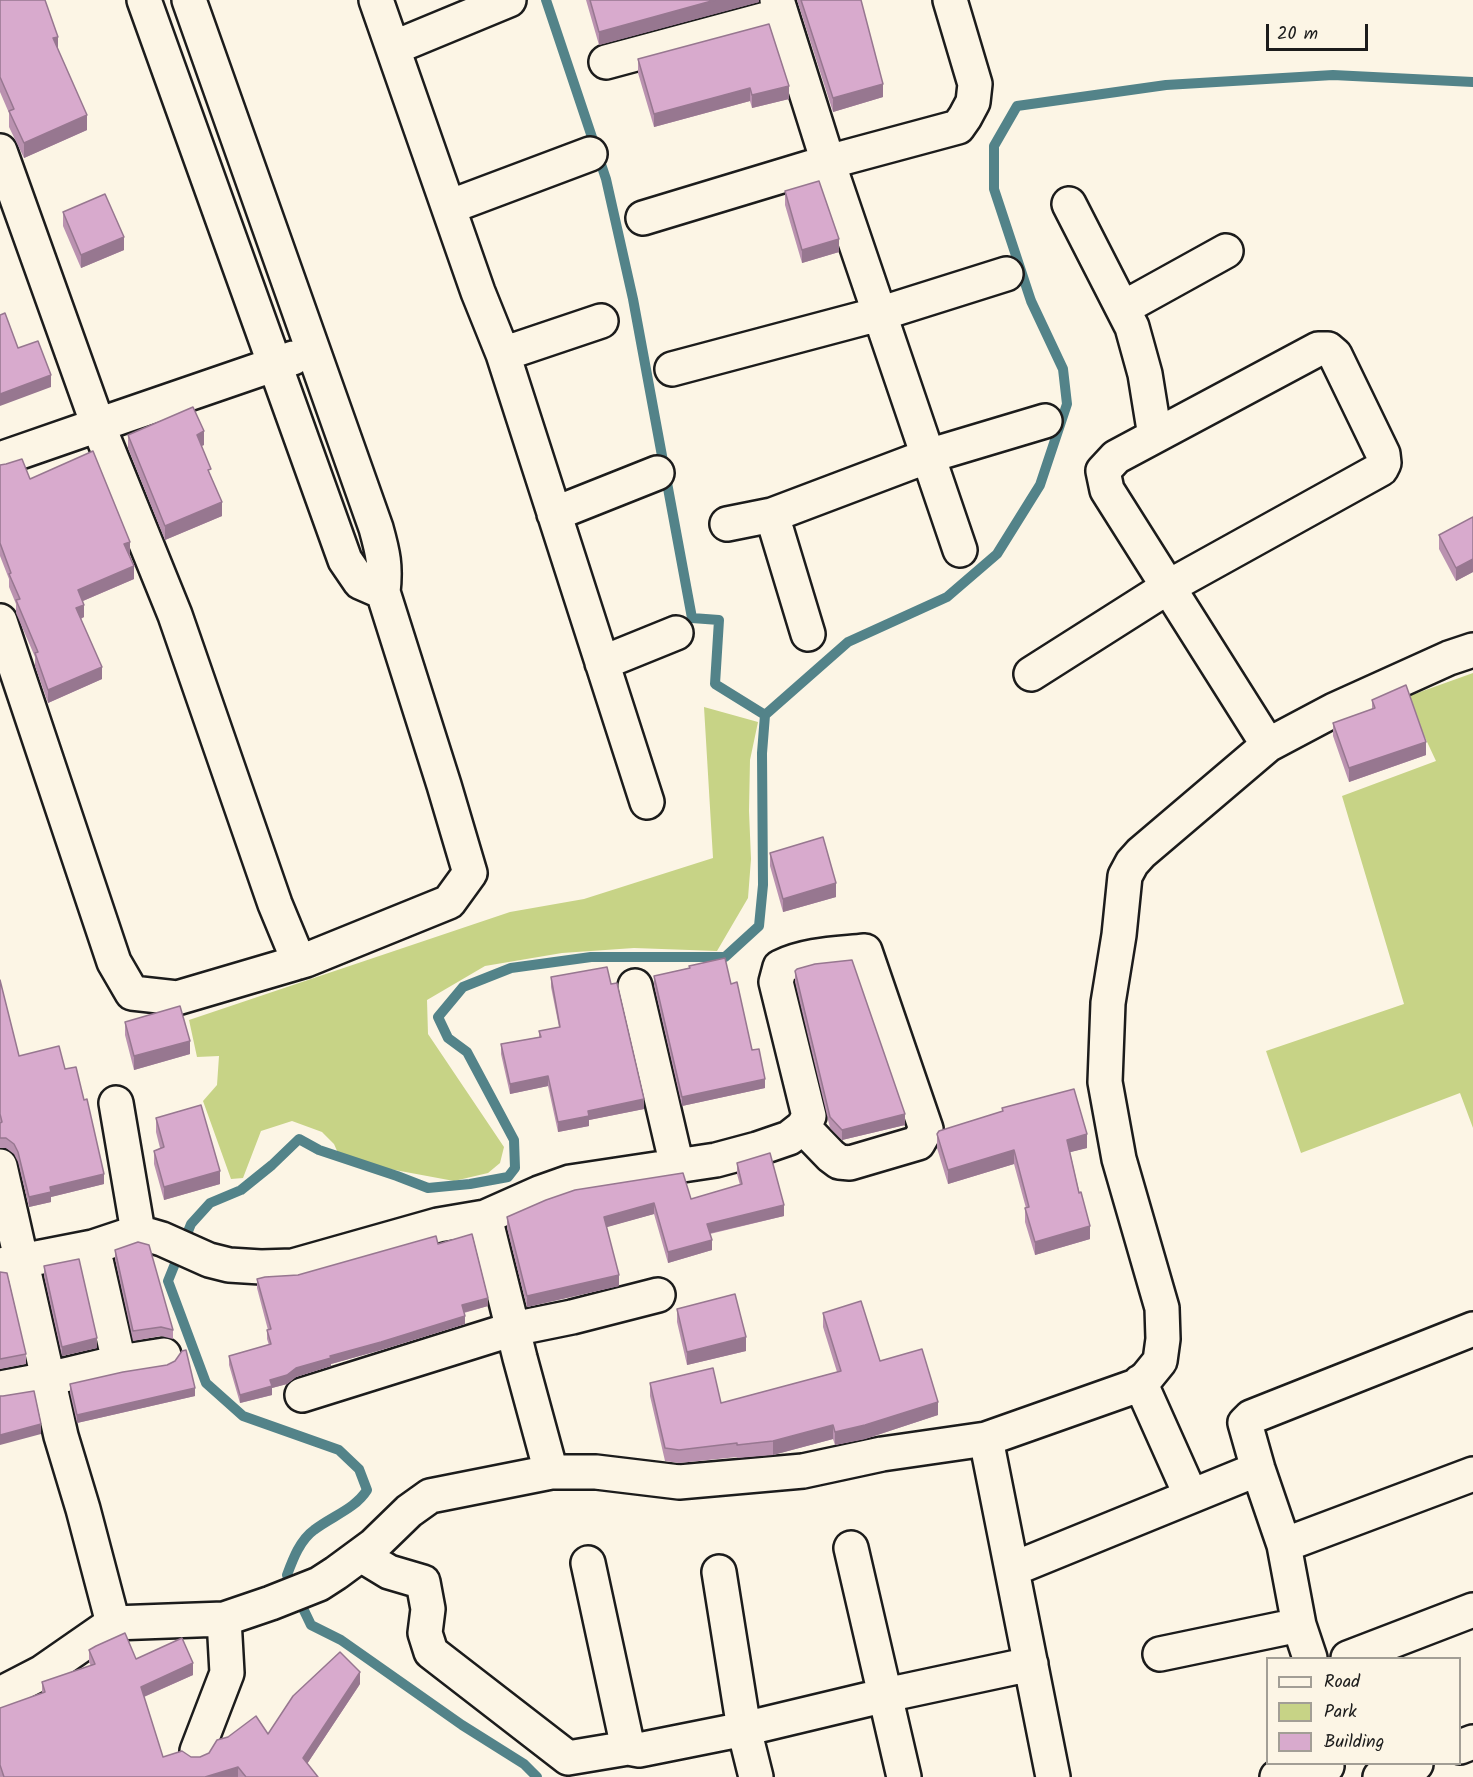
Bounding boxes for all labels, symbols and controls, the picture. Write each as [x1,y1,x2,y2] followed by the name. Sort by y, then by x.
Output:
[1269,12,1371,50] scale bar
[1277,20,1318,49] text: 20 m
[1266,1657,1461,1765] legend
[1324,1668,1360,1697] text: Road
[1324,1698,1357,1727] text: Park
[1324,1728,1384,1757] text: Building

